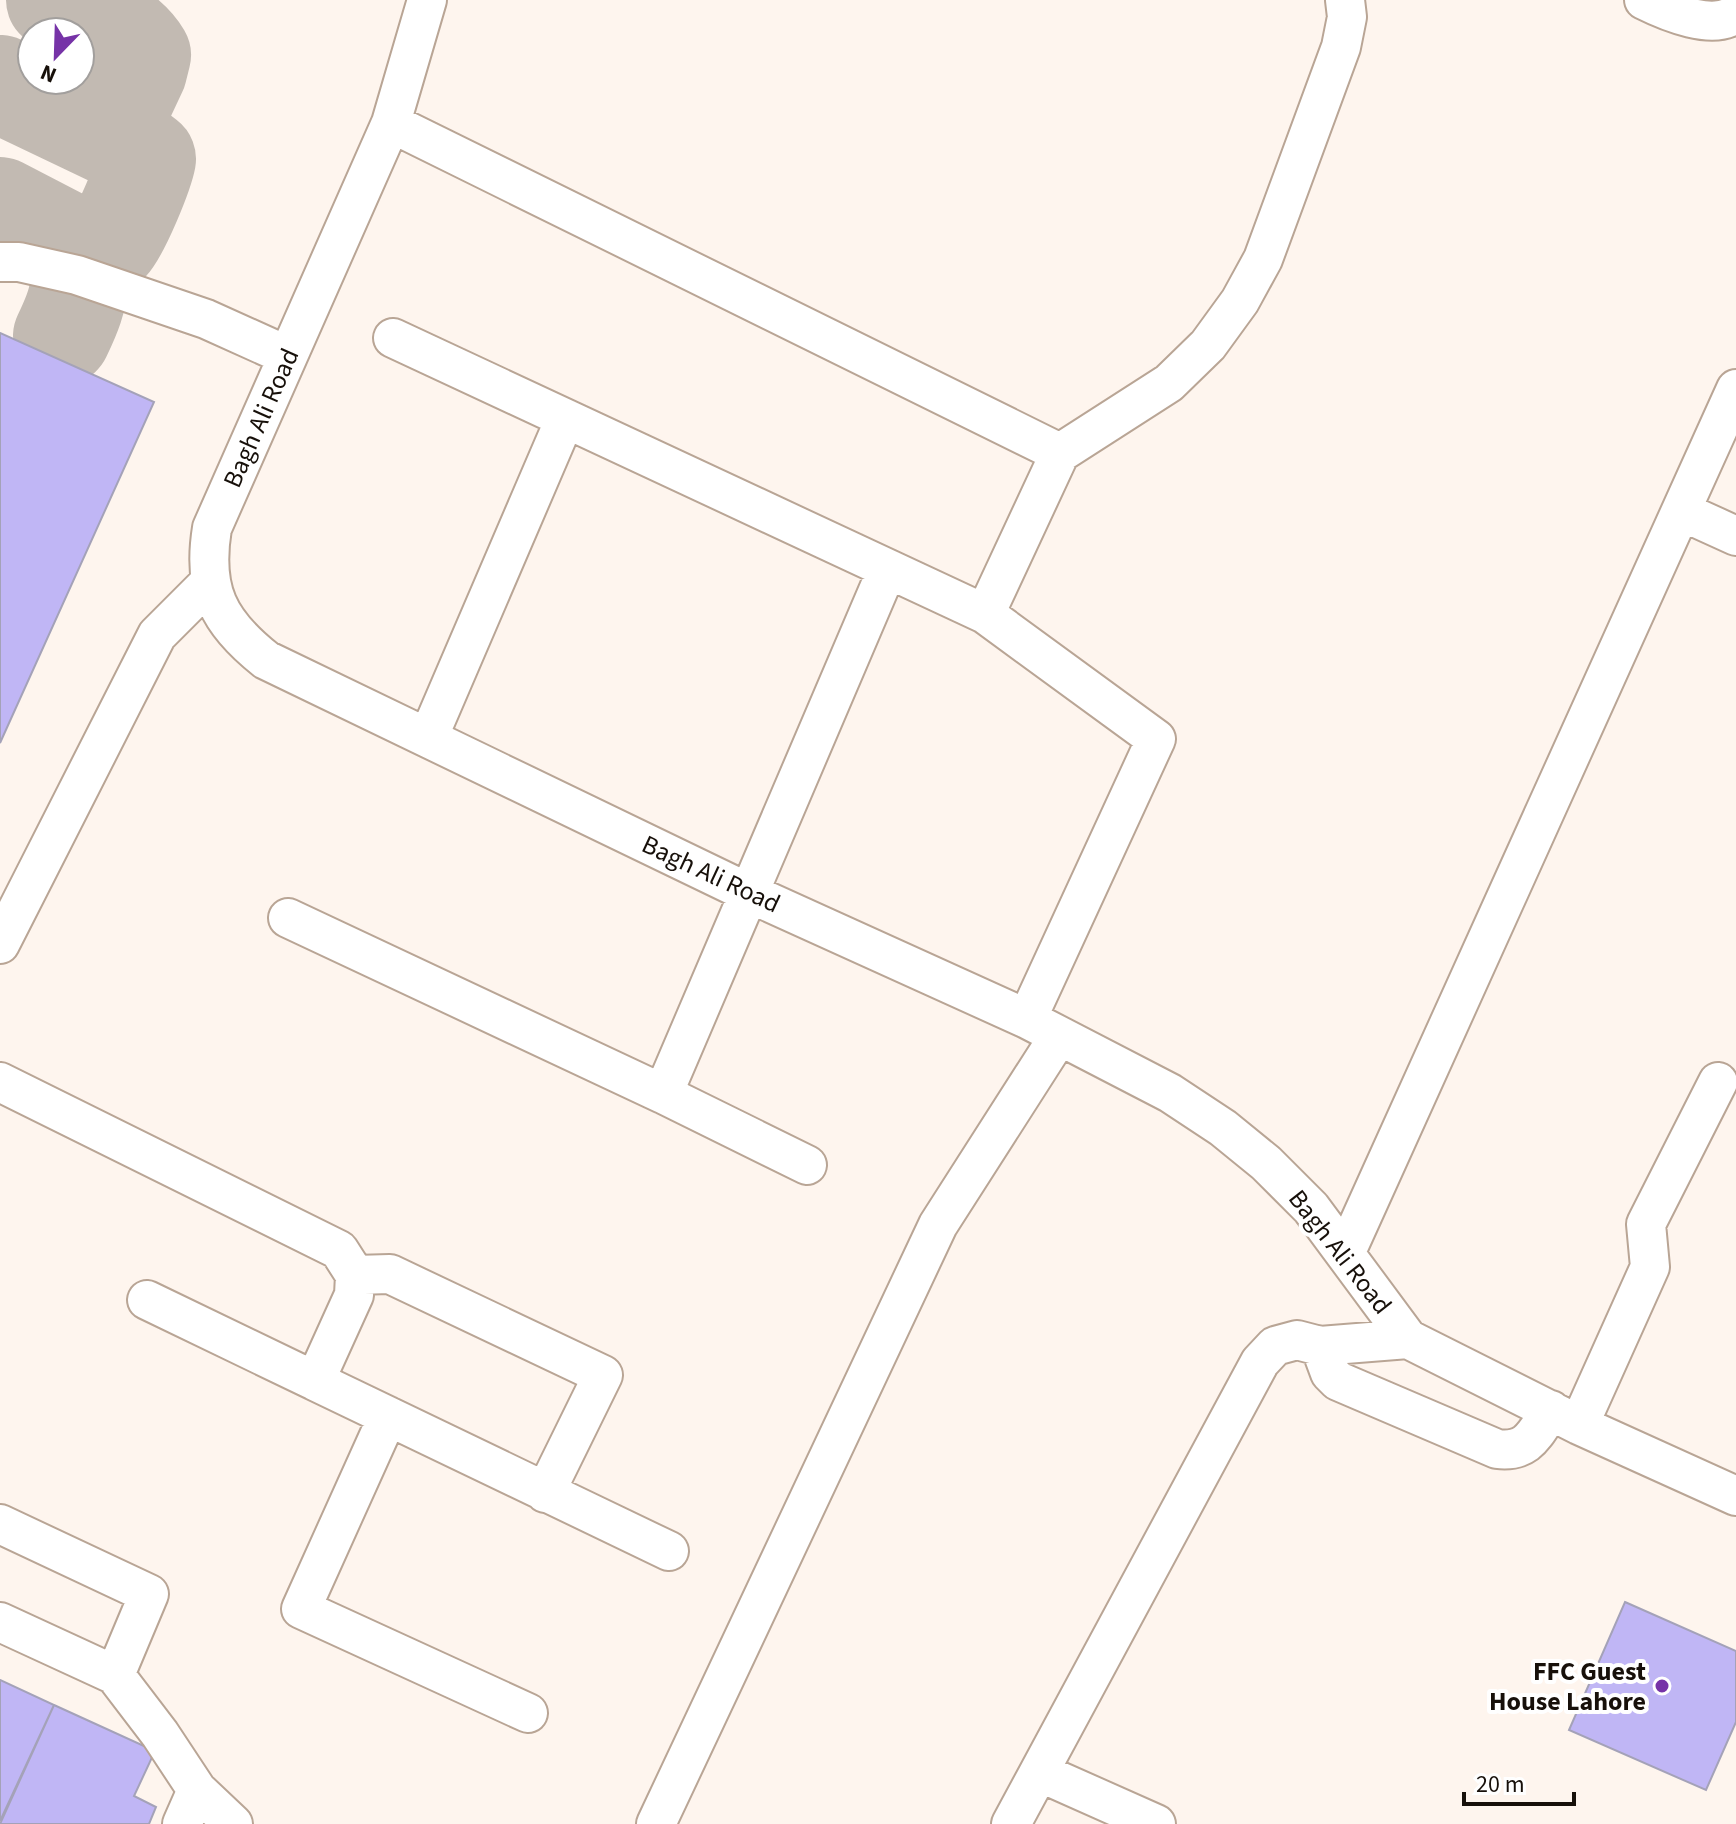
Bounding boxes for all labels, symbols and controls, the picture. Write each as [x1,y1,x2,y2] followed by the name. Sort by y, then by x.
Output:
[16,16,96,96] north arrow
[36,56,62,91] text: N
[214,342,308,494] street label: Bagh Ali Road
[636,826,786,922] street label: Bagh Ali Road
[1280,1182,1400,1322] street label: Bagh Ali Road
[1489,1653,1646,1720] place label: FFC Guest House Lahore
[1653,1677,1671,1695] marker: FFC Guest House Lahore
[1464,1756,1574,1806] scale bar
[1476,1767,1525,1802] text: 20 m

